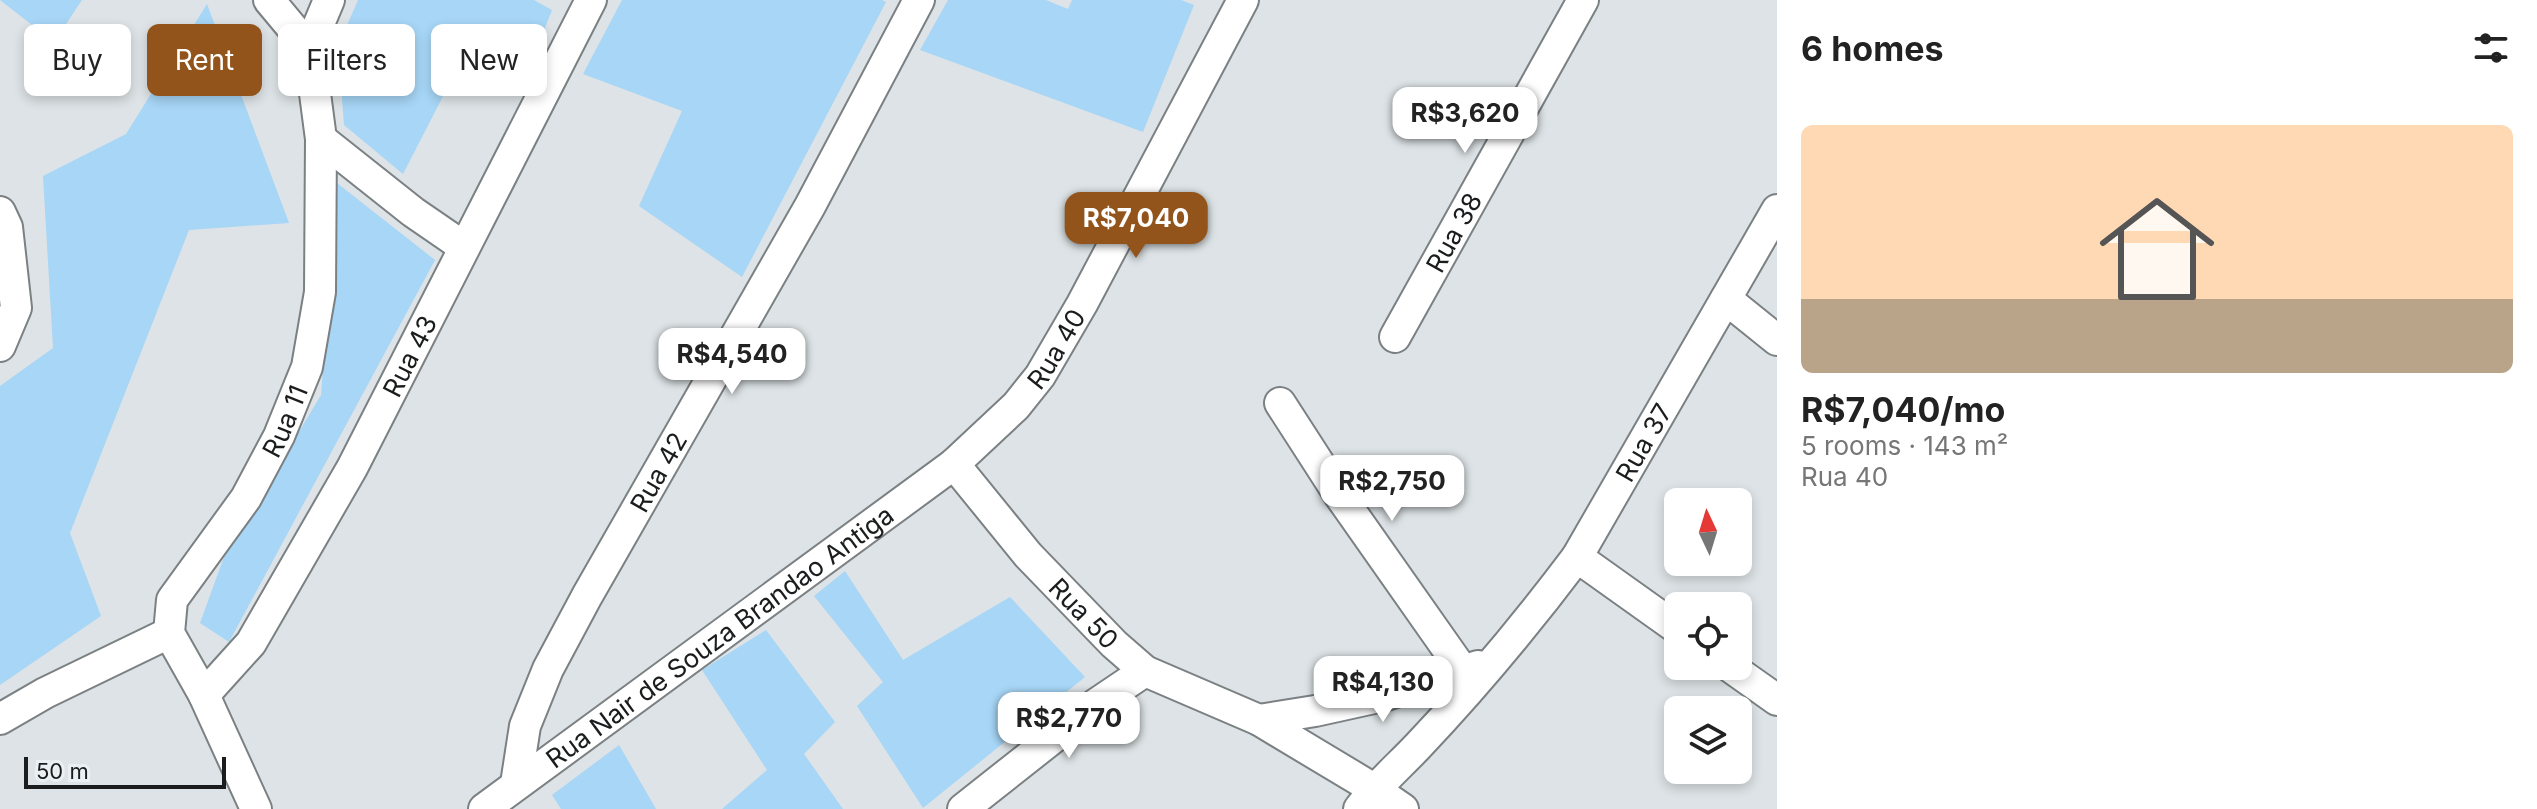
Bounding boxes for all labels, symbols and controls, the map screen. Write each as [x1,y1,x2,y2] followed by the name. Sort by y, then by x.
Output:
[24,24,131,96] chip: Buy
[147,24,262,96] chip: Rent
[278,24,415,96] chip: Filters
[431,24,547,96] chip: New
[2469,26,2513,70] icon: filters
[1801,28,1943,69] text: 6 homes
[1391,87,1539,155] pin: R$3,620
[1410,97,1520,128] text: R$3,620
[2085,177,2229,321] icon: home
[1419,187,1488,277] street label: Rua 38
[1062,192,1210,260] pin: R$7,040
[1083,202,1189,233] text: R$7,040
[1020,303,1091,395] street label: Rua 40
[376,310,443,402] street label: Rua 43
[658,328,806,396] pin: R$4,540
[676,338,788,369] text: R$4,540
[255,380,314,462] street label: Rua 11
[1801,389,2005,430] text: R$7,040/mo
[1609,398,1678,487] street label: Rua 37
[623,426,693,517] street label: Rua 42
[1801,430,2008,461] text: 5 rooms · 143 m²
[1318,455,1466,523] pin: R$2,750
[1801,461,1888,492] text: Rua 40
[1338,465,1446,496] text: R$2,750
[1664,488,1752,576] north arrow
[1664,488,1752,784] map controls
[540,499,899,774] street label: Rua Nair de Souza Brandao Antiga
[1043,571,1125,655] street label: Rua 50
[1664,592,1752,680] button: locate
[1309,656,1457,724] pin: R$4,130
[1332,666,1434,697] text: R$4,130
[995,692,1143,760] pin: R$2,770
[1664,696,1752,784] button: layers
[1016,702,1122,733] text: R$2,770
[24,753,226,789] scale bar
[36,758,89,784] text: 50 m

